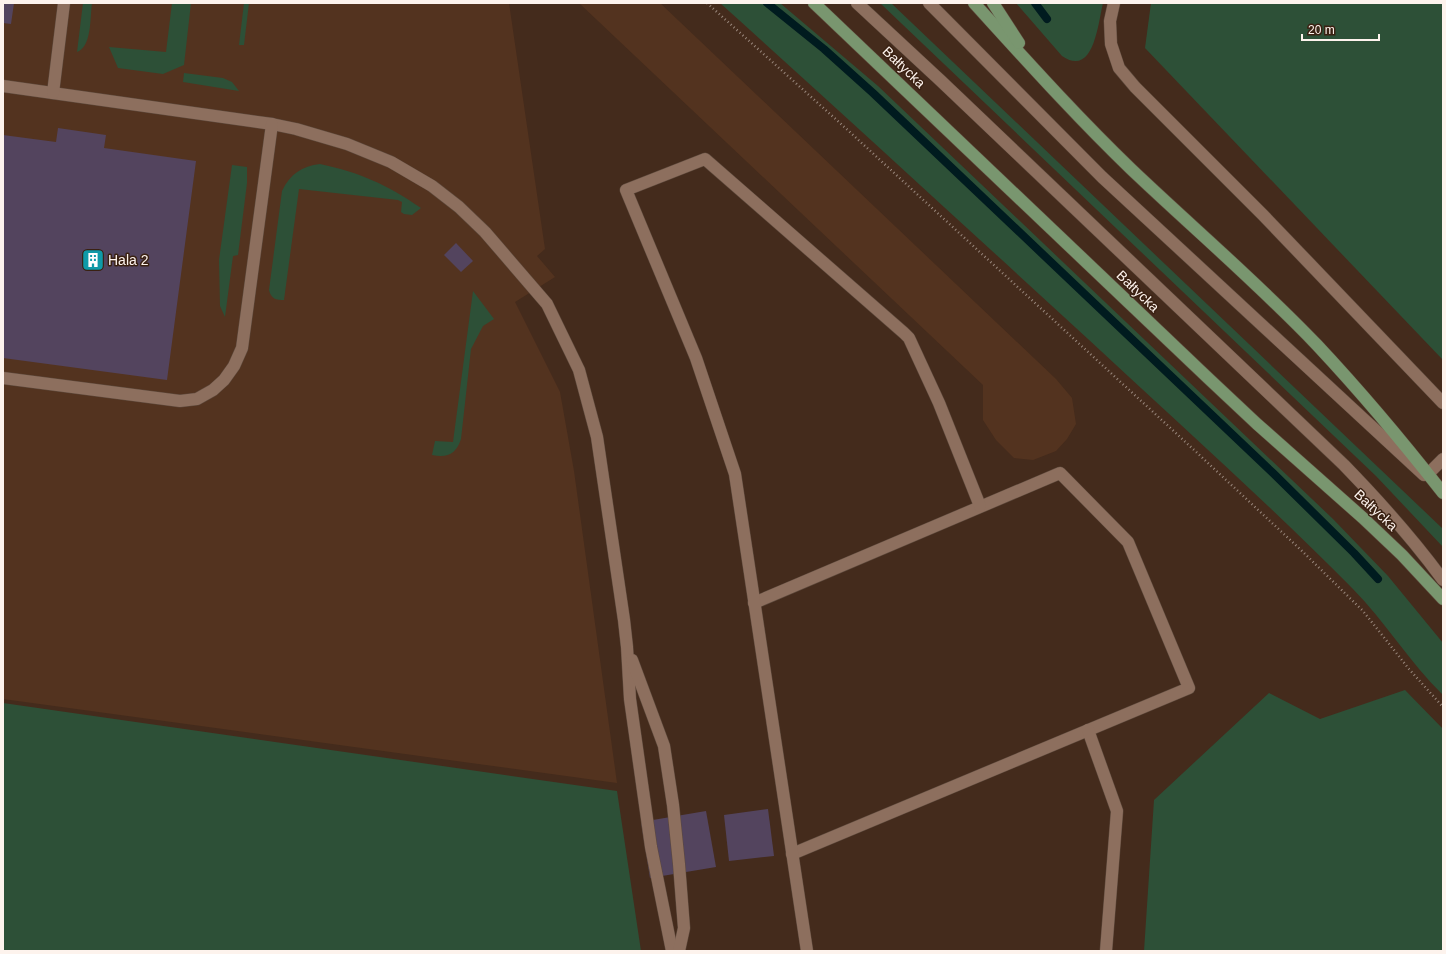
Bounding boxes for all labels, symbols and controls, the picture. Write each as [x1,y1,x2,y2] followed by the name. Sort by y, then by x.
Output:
[1302,16,1379,42] scale bar
[1308,23,1335,37] text: 20 m
[879,43,929,91] street label: Bałtycka
[80,247,106,273] building icon: Hala 2
[108,252,149,268] place label: Hala 2
[1113,267,1163,315] street label: Bałtycka
[1351,486,1401,534] street label: Bałtycka

